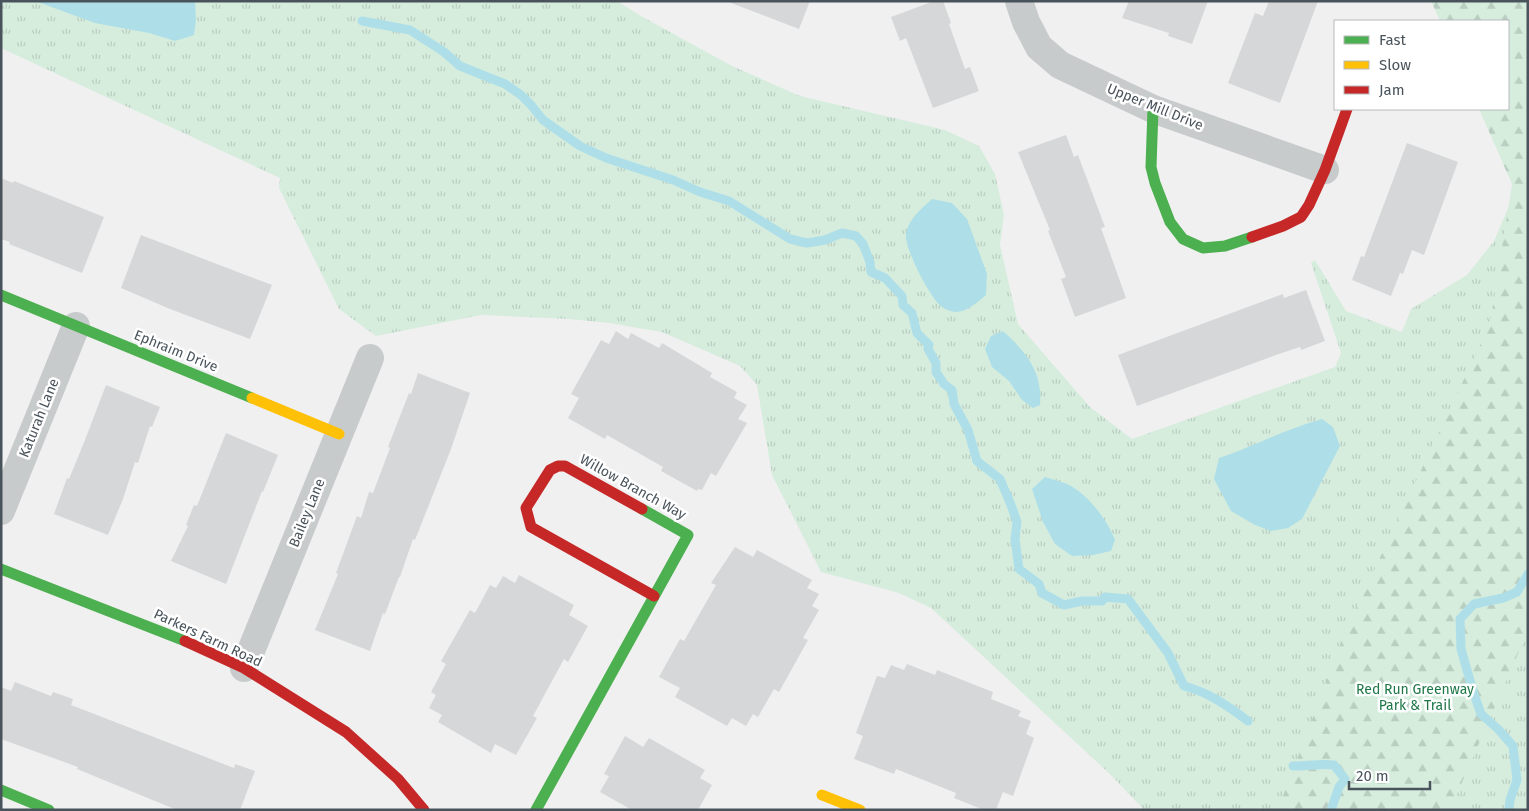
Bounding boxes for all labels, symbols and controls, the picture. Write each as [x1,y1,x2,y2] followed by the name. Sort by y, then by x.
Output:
[1334,20,1509,110] legend
[1379,31,1406,49] text: Fast
[1379,56,1411,74] text: Slow
[1104,80,1206,134] street label: Upper Mill Drive
[1379,81,1405,99] text: Jam
[132,326,220,376] street label: Ephraim Drive
[15,376,63,460] street label: Katurah Lane
[577,451,689,523] street label: Willow Branch Way
[286,476,328,550] street label: Bailey Lane
[151,605,265,671] street label: Parkers Farm Road
[1356,681,1474,714] park label: Red Run Greenway Park & Trail
[1349,758,1430,790] scale bar
[1356,767,1389,785] text: 20 m

